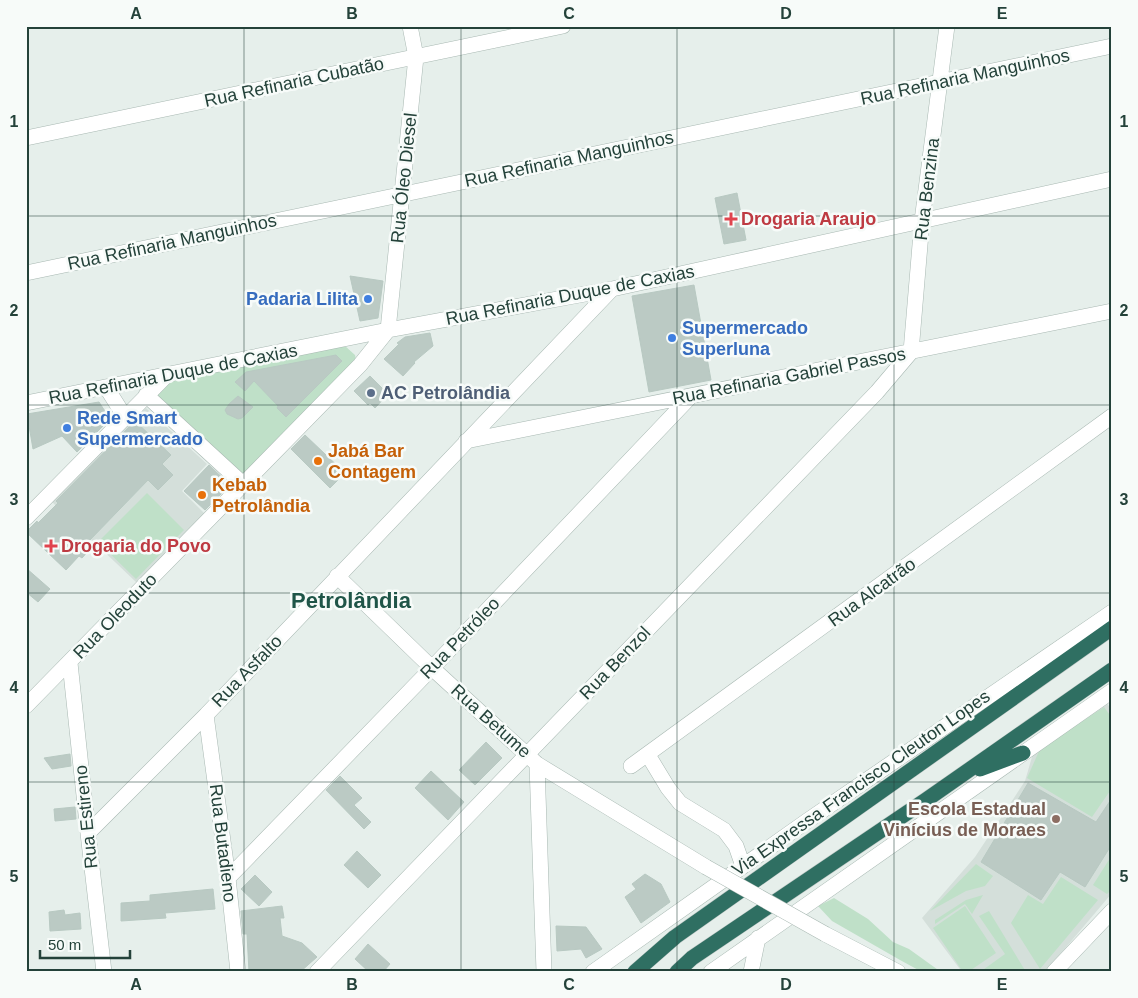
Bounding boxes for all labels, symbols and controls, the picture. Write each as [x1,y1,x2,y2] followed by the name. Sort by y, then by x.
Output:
[130,5,142,22] text: A
[346,5,358,22] text: B
[563,5,575,22] text: C
[780,5,792,22] text: D
[997,5,1008,22] text: E
[859,45,1071,109] street label: Rua Refinaria Manguinhos
[202,53,386,111] street label: Rua Refinaria Cubatão
[386,112,421,244] street label: Rua Óleo Diesel
[10,113,19,130] text: 1
[1120,113,1129,130] text: 1
[463,127,675,191] street label: Rua Refinaria Manguinhos
[911,136,943,241] street label: Rua Benzina
[741,209,876,229] place label: Drogaria Araujo
[66,210,278,274] street label: Rua Refinaria Manguinhos
[725,213,737,225] marker: Drogaria Araujo
[444,261,696,329] street label: Rua Refinaria Duque de Caxias
[246,289,359,309] place label: Padaria Lilita
[362,293,374,305] marker: Padaria Lilita
[10,302,19,319] text: 2
[1120,302,1129,319] text: 2
[682,318,808,359] place label: Supermercado Superluna
[666,332,678,344] marker: Supermercado Superluna
[47,340,299,408] street label: Rua Refinaria Duque de Caxias
[671,344,907,408] street label: Rua Refinaria Gabriel Passos
[381,383,511,403] place label: AC Petrolândia
[365,387,377,399] marker: AC Petrolândia
[77,408,203,449] place label: Rede Smart Supermercado
[61,422,73,434] marker: Rede Smart Supermercado
[328,441,416,482] place label: Jabá Bar Contagem
[312,455,324,467] marker: Jabá Bar Contagem
[212,475,311,516] place label: Kebab Petrolândia
[196,489,208,501] marker: Kebab Petrolândia
[10,491,19,508] text: 3
[1120,491,1129,508] text: 3
[61,536,211,556] place label: Drogaria do Povo
[45,540,57,552] marker: Drogaria do Povo
[824,554,920,630] street label: Rua Alcatrão
[69,569,161,663] street label: Rua Oleoduto
[291,588,412,613] district label: Petrolândia
[416,593,504,683] street label: Rua Petróleo
[575,623,655,703] street label: Rua Benzol
[208,631,286,711] street label: Rua Asfalto
[10,679,19,696] text: 4
[1120,679,1129,696] text: 4
[447,680,535,762] street label: Rua Betume
[728,686,994,880] street label: Via Expressa Francisco Cleuton Lopes
[71,764,101,870] street label: Rua Estireno
[206,783,240,903] street label: Rua Butadieno
[883,799,1046,840] place label: Escola Estadual Vinícius de Moraes
[1050,813,1062,825] marker: Escola Estadual Vinícius de Moraes
[10,868,19,885] text: 5
[1120,868,1129,885] text: 5
[40,928,130,960] scale bar
[48,936,81,953] text: 50 m
[130,976,142,993] text: A
[346,976,358,993] text: B
[563,976,575,993] text: C
[780,976,792,993] text: D
[997,976,1008,993] text: E

